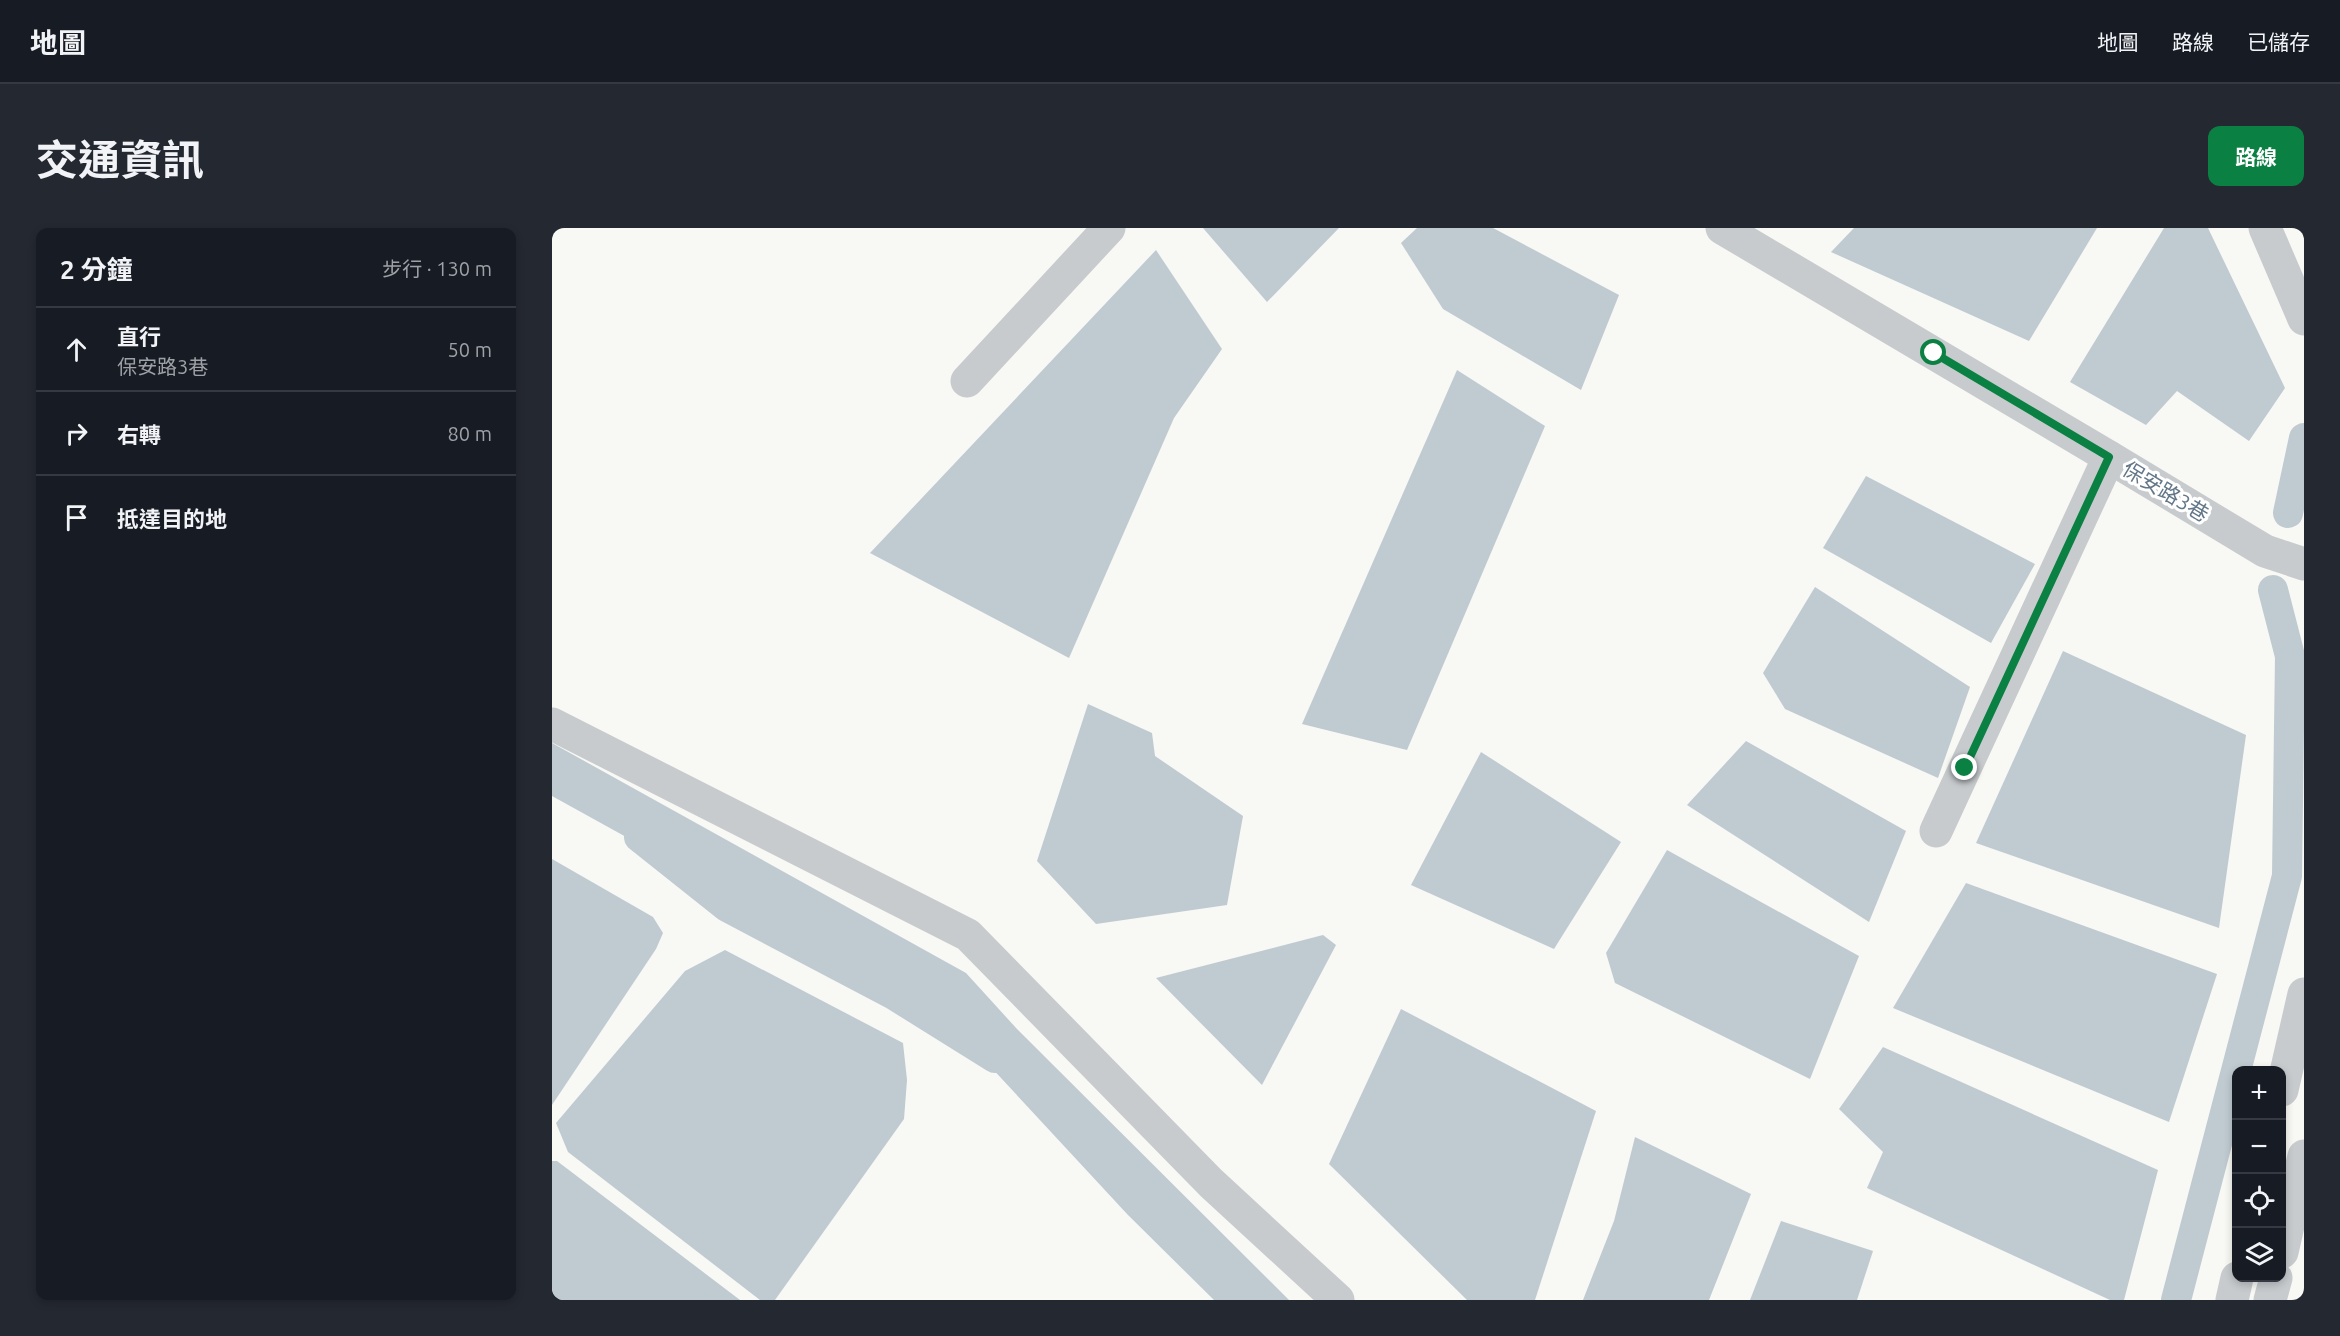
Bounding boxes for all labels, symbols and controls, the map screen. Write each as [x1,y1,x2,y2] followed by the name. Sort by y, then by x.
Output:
[30,27,86,58] text: 地圖
[2097,30,2139,54] text: 地圖
[2172,30,2214,54] text: 路線
[2247,30,2310,54] text: 已儲存
[2208,126,2304,186] button: 路線
[36,136,204,183] text: 交通資訊
[60,255,133,284] text: 2 分鐘
[382,257,492,280] text: 步行 · 130 m
[117,324,161,349] text: 直行
[60,333,93,366] icon: ahead
[448,338,492,361] text: 50 m
[1920,339,1946,365] route start
[117,355,208,378] text: 保安路3巷
[60,417,93,450] icon: right
[117,422,161,447] text: 右轉
[448,422,492,445] text: 80 m
[2119,456,2213,526] street label: 保安路3巷
[60,501,93,534] icon: arrive
[117,506,227,531] text: 抵達目的地
[1951,754,1977,780] route end
[2232,1066,2286,1282] map controls
[2232,1066,2286,1120] button: +
[2232,1120,2286,1174] button: −
[2232,1174,2286,1228] button: locate
[2232,1228,2286,1282] button: layers

